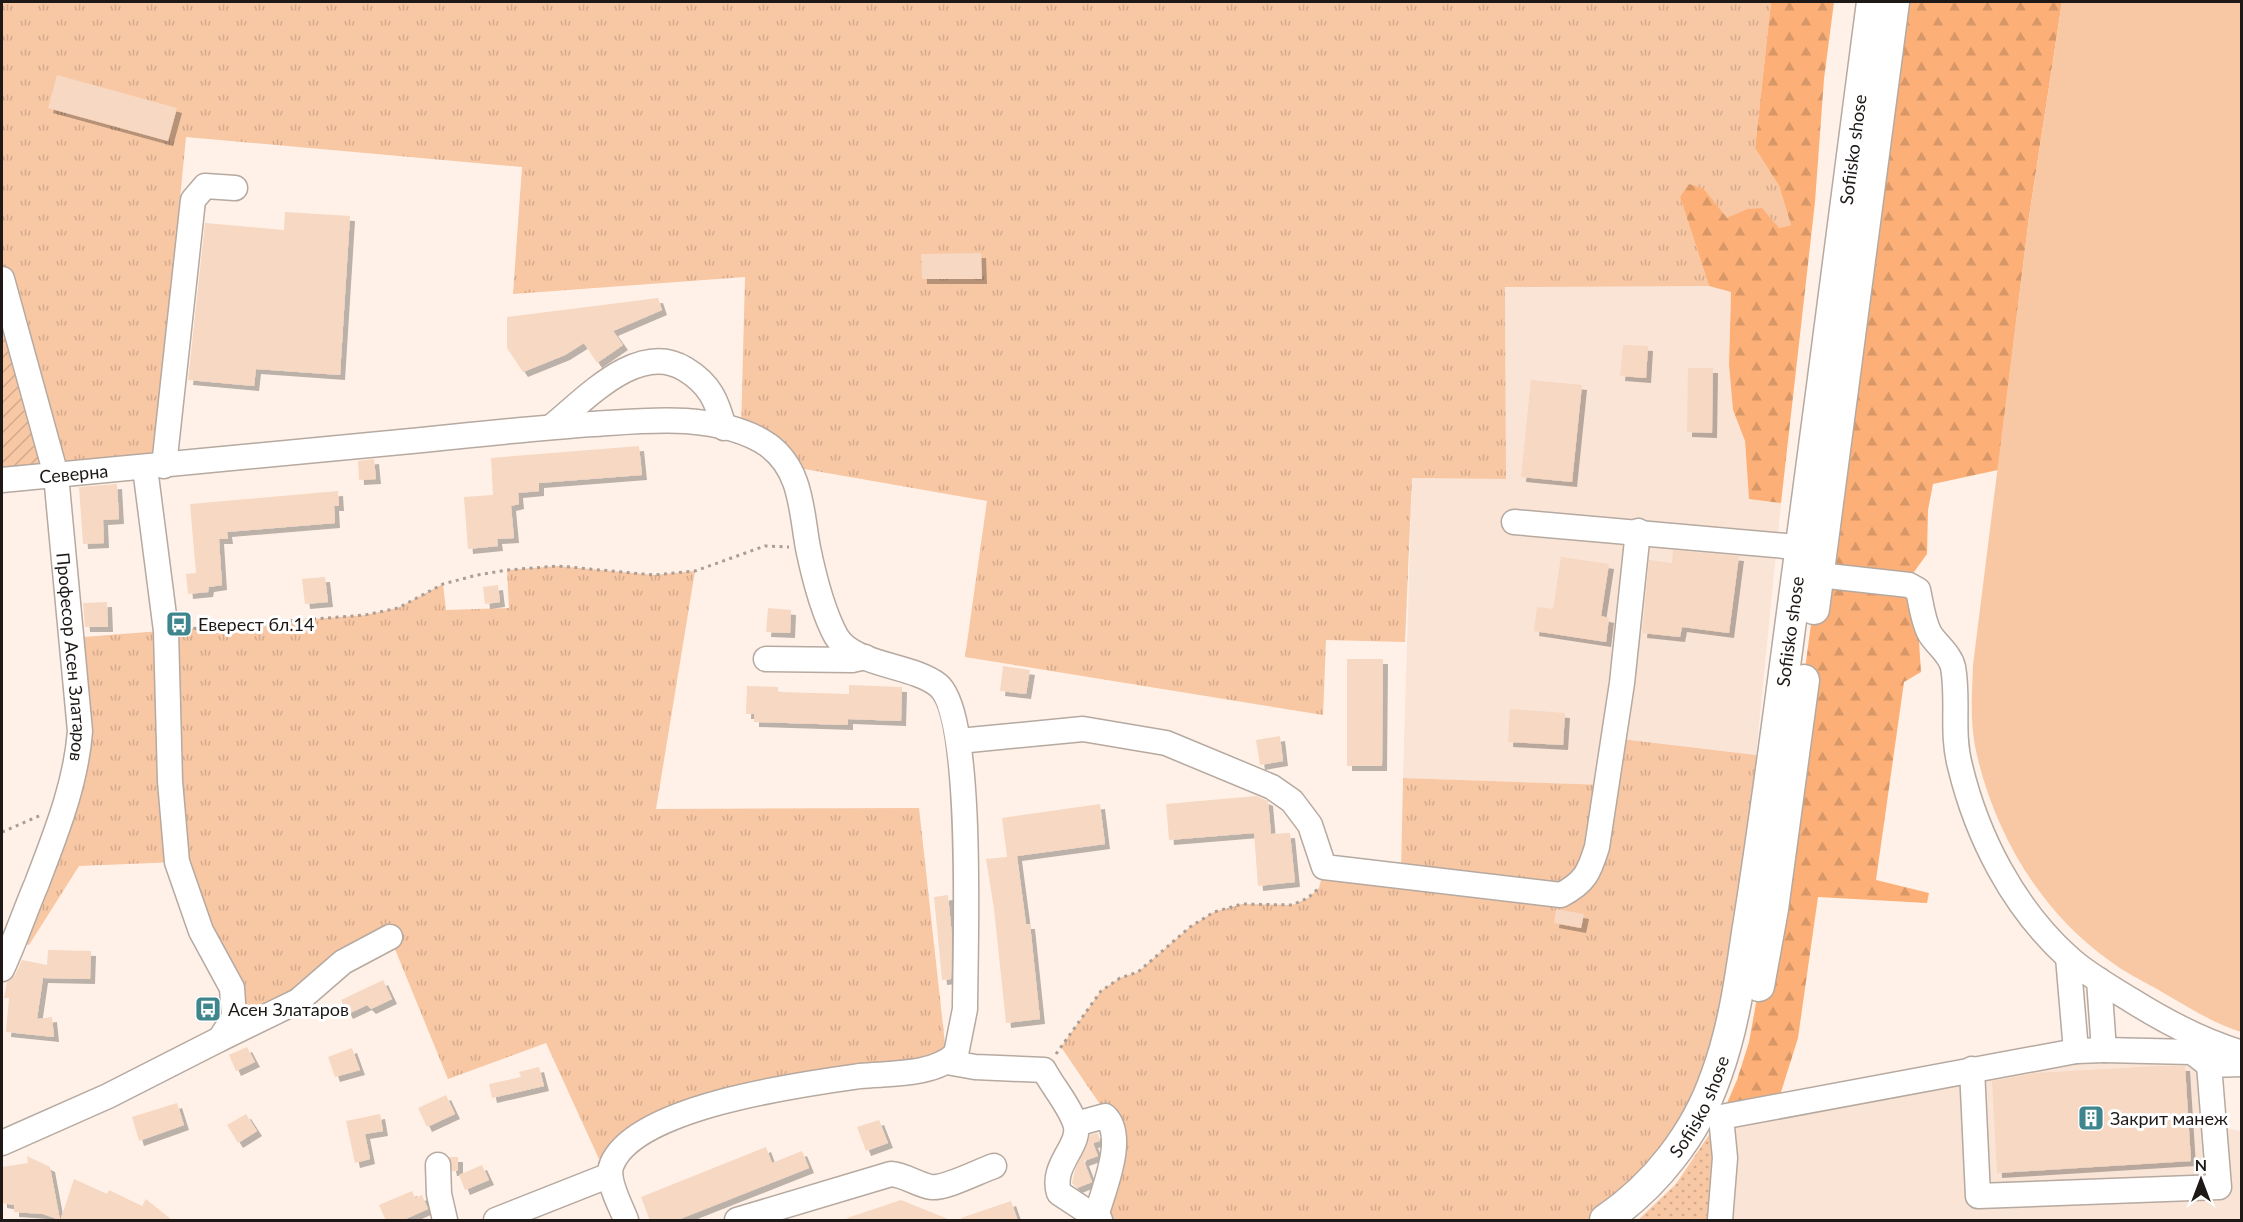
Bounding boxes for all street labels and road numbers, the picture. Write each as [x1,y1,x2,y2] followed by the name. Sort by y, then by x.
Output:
[1835,93,1871,206] street label: Sofiisko shose
[38,459,109,487] street label: Северна
[52,551,91,763] street label: Професор Асен Златаров
[1771,575,1808,688] street label: Sofiisko shose
[1664,1053,1733,1162] street label: Sofiisko shose

